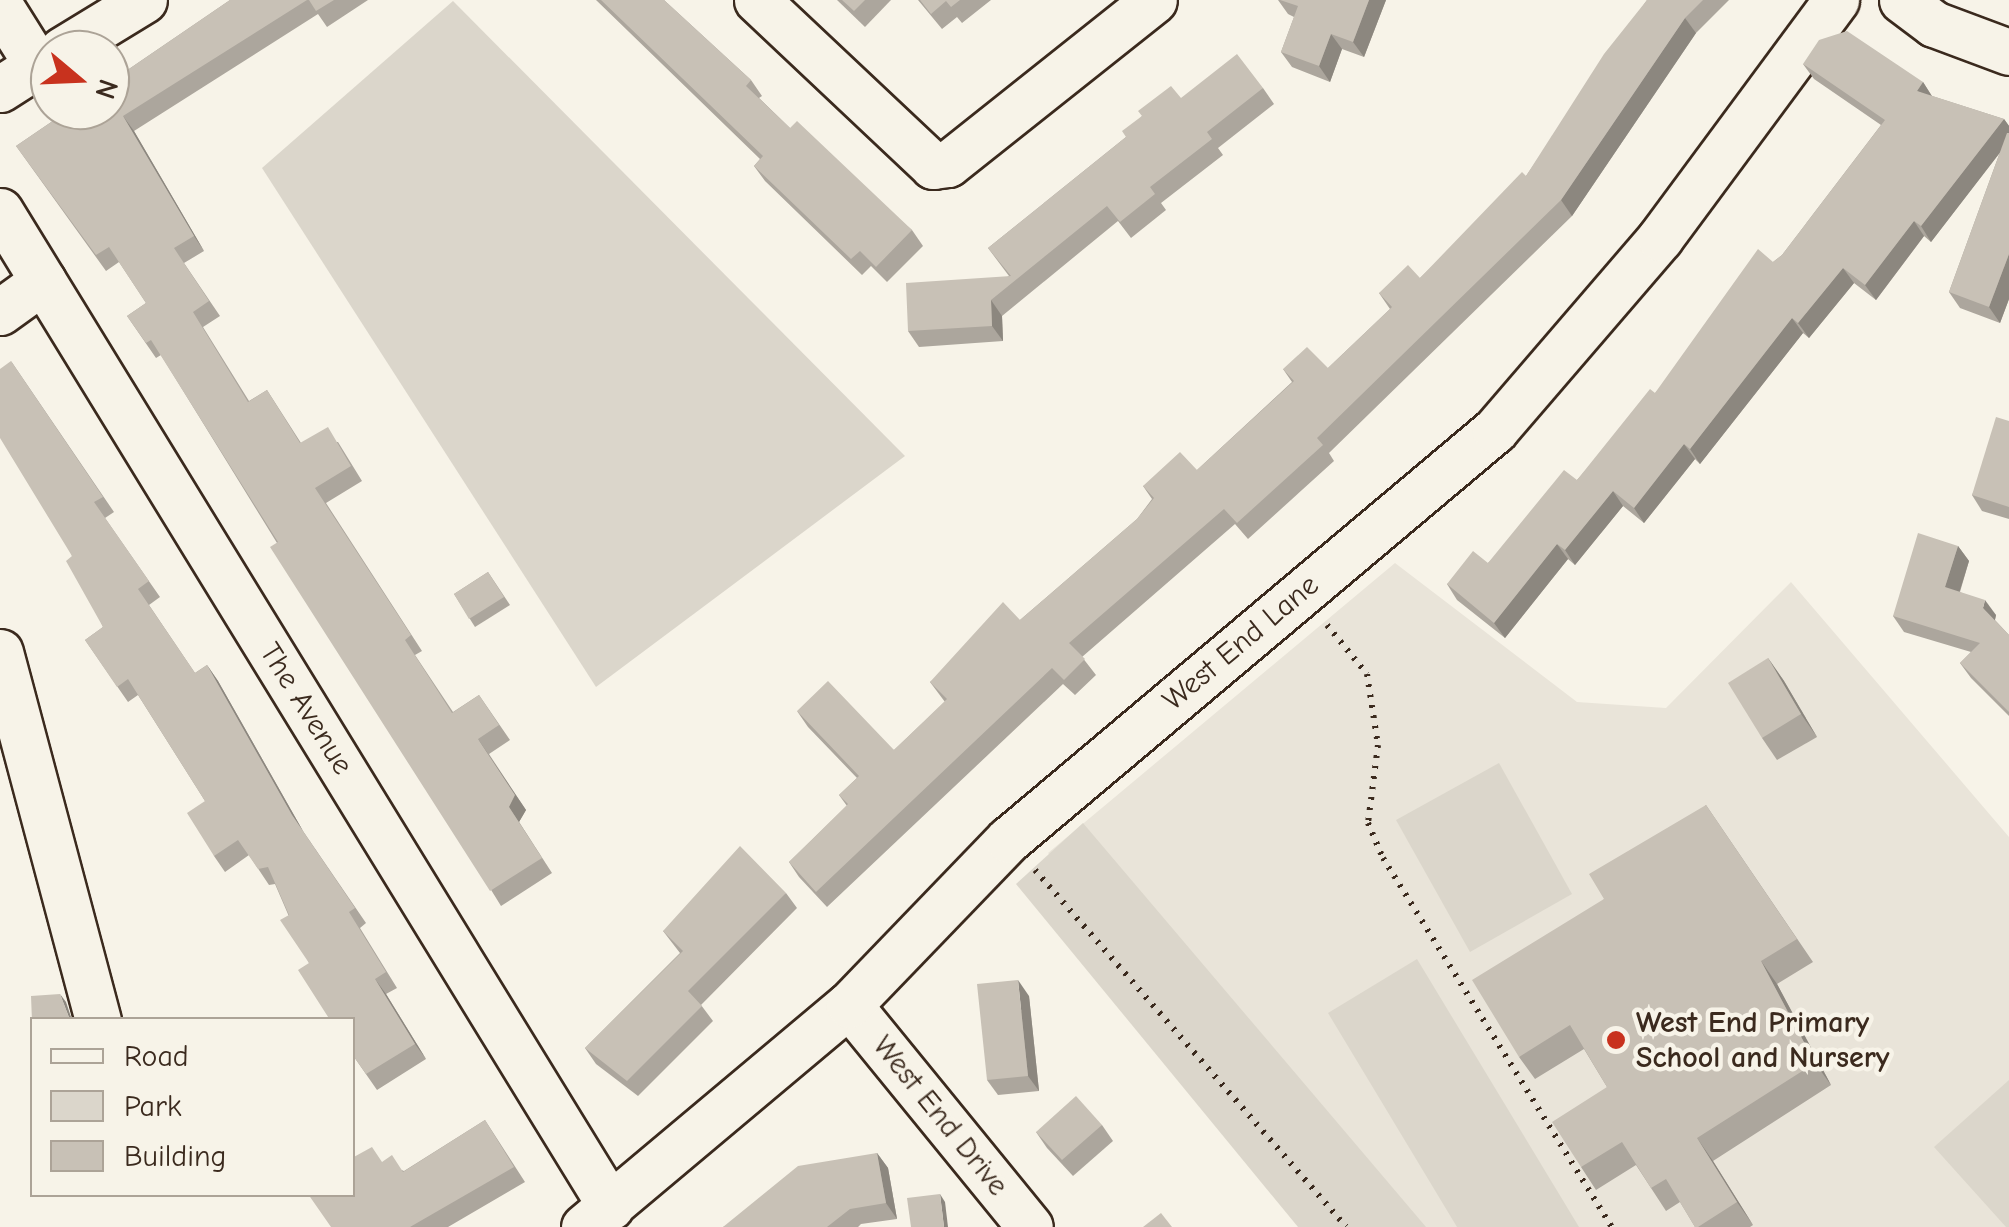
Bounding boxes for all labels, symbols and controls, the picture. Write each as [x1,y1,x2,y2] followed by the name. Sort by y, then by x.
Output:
[30,30,130,130] north arrow
[88,75,125,103] text: N
[1156,567,1326,719] street label: West End Lane
[251,637,361,781] street label: The Avenue
[1636,1005,1889,1076] place label: West End Primary School and Nursery
[30,1017,355,1197] legend
[865,1029,1015,1203] street label: West End Drive
[1605,1029,1627,1051] marker: West End Primary School and Nursery
[124,1039,189,1074] text: Road
[124,1089,181,1124] text: Park
[124,1139,227,1174] text: Building

